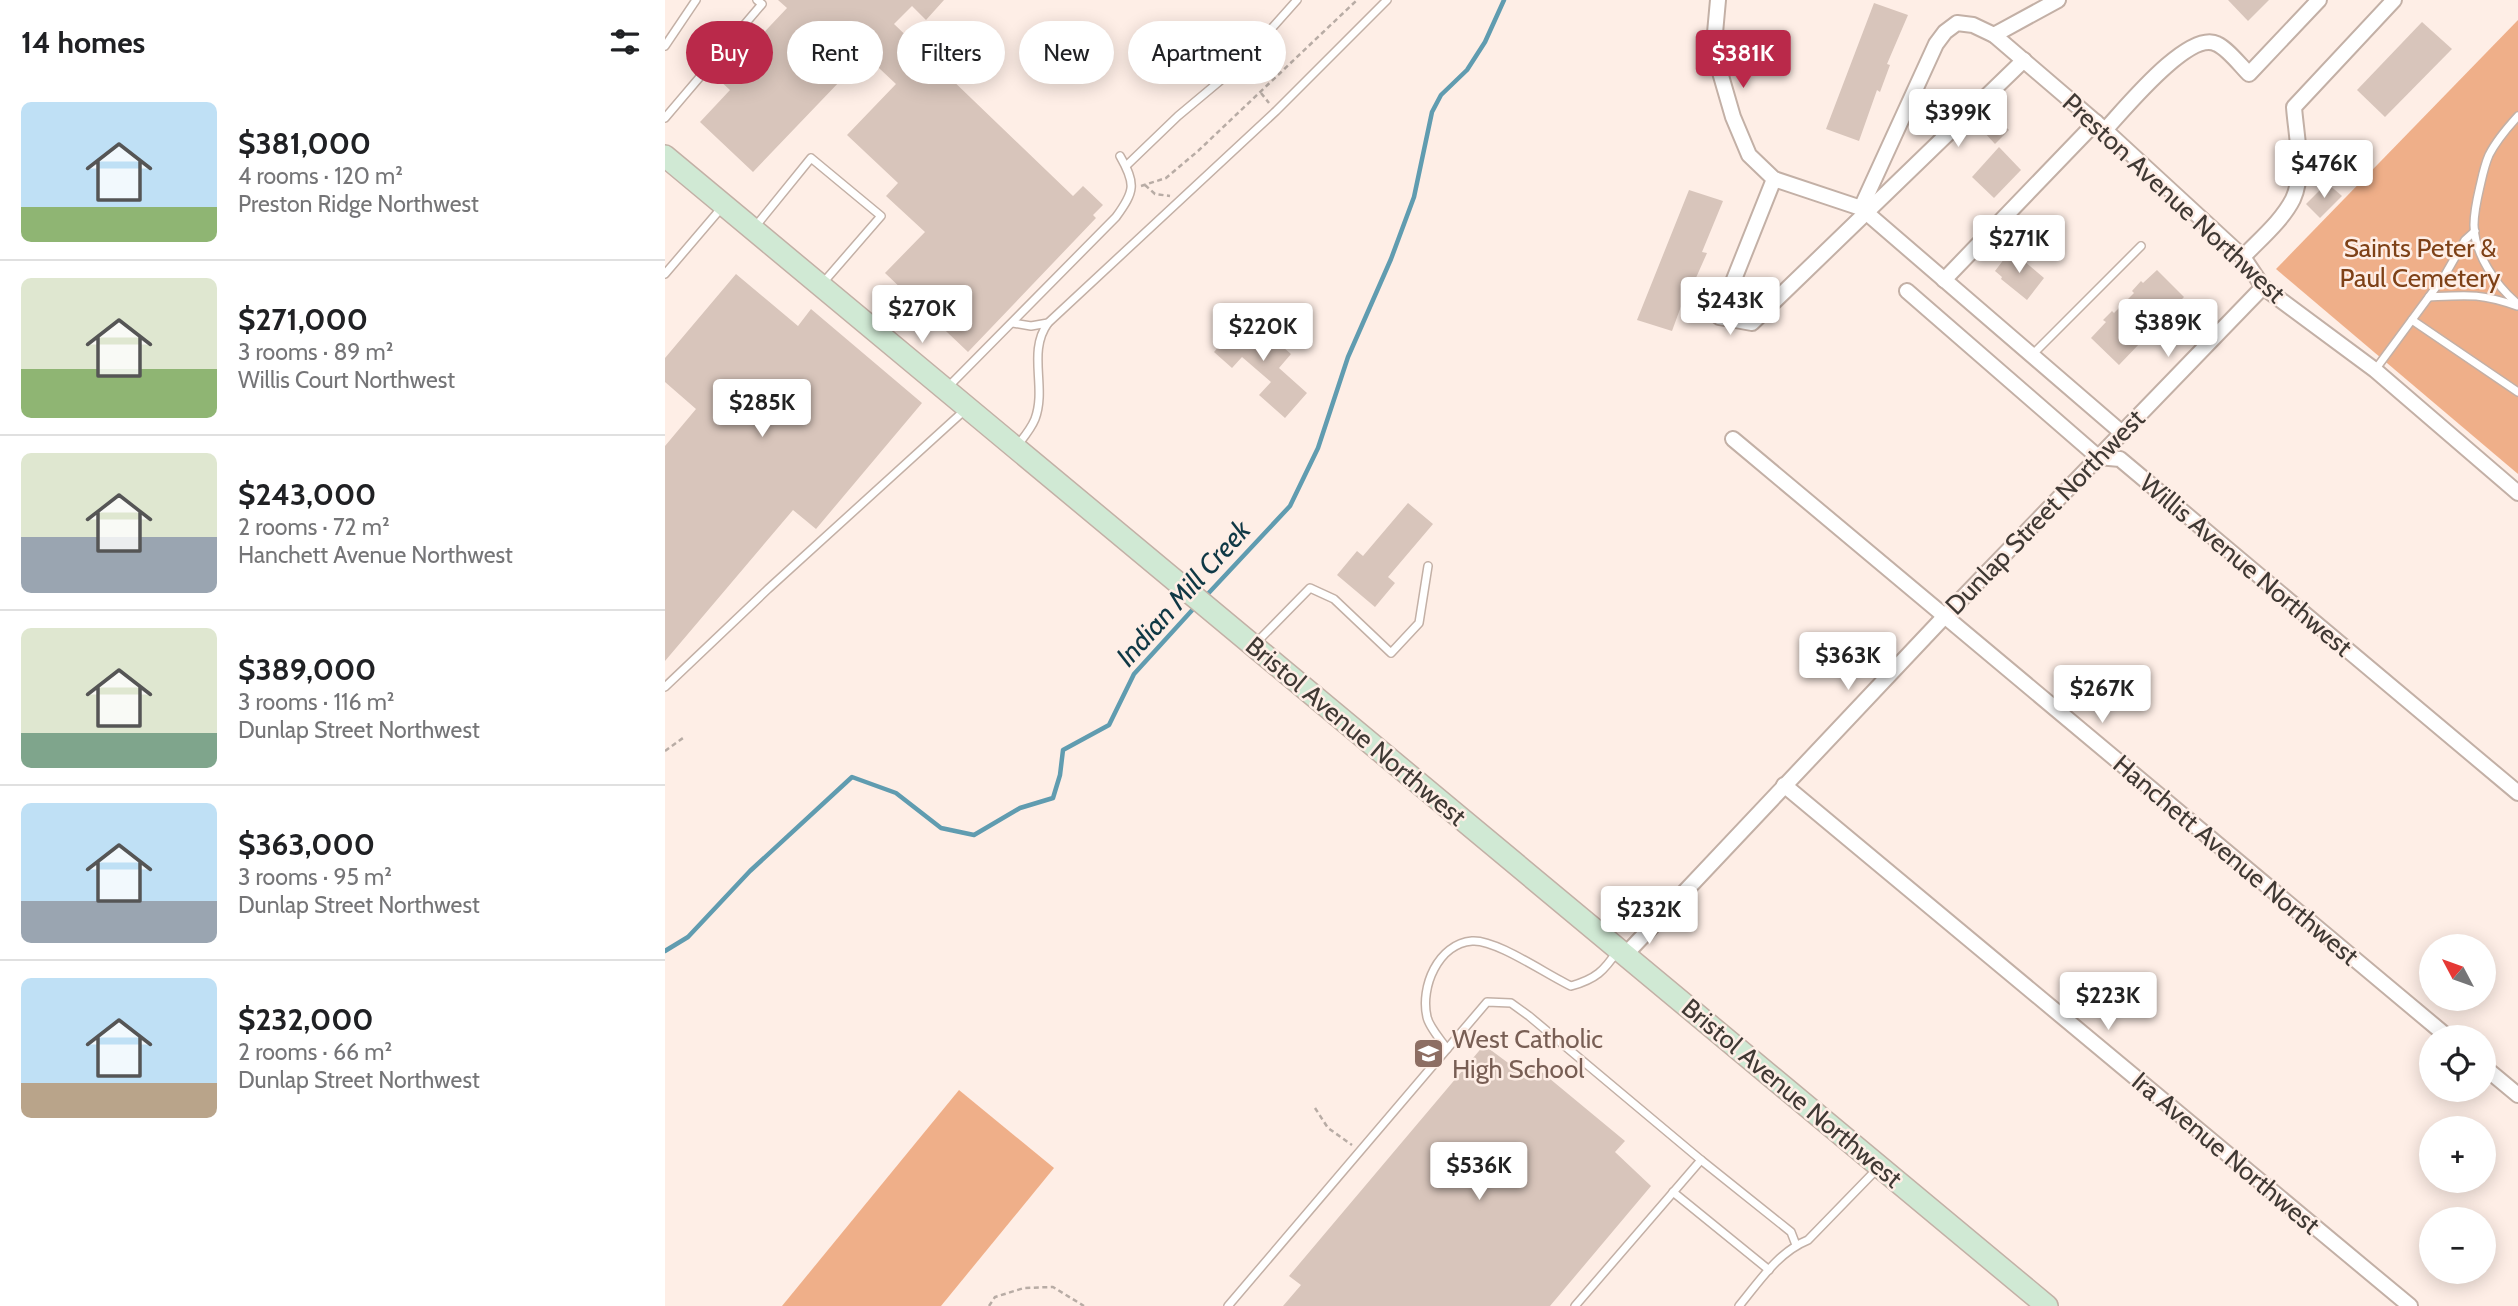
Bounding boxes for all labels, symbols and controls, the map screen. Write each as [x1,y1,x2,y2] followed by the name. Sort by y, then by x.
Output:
[686,21,773,84] chip: Buy
[787,21,883,84] chip: Rent
[897,21,1005,84] chip: Filters
[1019,21,1114,84] chip: New
[1128,21,1286,84] chip: Apartment
[606,23,644,61] icon: filters
[21,24,145,61] text: 14 homes
[1694,31,1792,90] pin: $381K
[1712,39,1774,67] text: $381K
[2056,86,2292,310] street label: Preston Avenue Northwest
[1909,90,2007,149] pin: $399K
[1925,98,1991,126] text: $399K
[238,125,371,162] text: $381,000
[77,130,161,214] icon: home
[2275,140,2373,200] pin: $476K
[2291,149,2357,177] text: $476K
[238,162,403,190] text: 4 rooms · 120 m²
[238,190,479,218] text: Preston Ridge Northwest
[1970,216,2068,275] pin: $271K
[1989,224,2049,252] text: $271K
[2340,232,2501,294] park label: Saints Peter & Paul Cemetery
[1681,278,1779,337] pin: $243K
[873,286,971,345] pin: $270K
[1697,286,1763,314] text: $243K
[888,294,956,322] text: $270K
[2119,300,2217,359] pin: $389K
[238,301,368,338] text: $271,000
[1214,304,1312,363] pin: $220K
[77,306,161,390] icon: home
[2135,308,2201,336] text: $389K
[1229,312,1297,340] text: $220K
[238,338,393,366] text: 3 rooms · 89 m²
[238,366,455,394] text: Willis Court Northwest
[713,380,811,439] pin: $285K
[729,388,795,416] text: $285K
[1939,402,2152,621] street label: Dunlap Street Northwest
[2133,467,2359,663] street label: Willis Avenue Northwest
[238,476,376,513] text: $243,000
[77,481,161,565] icon: home
[1109,512,1258,673] water label: Indian Mill Creek
[238,513,390,541] text: 2 rooms · 72 m²
[238,541,513,569] text: Hanchett Avenue Northwest
[1239,629,1473,833] street label: Bristol Avenue Northwest
[1799,632,1897,692] pin: $363K
[1815,641,1881,669] text: $363K
[238,651,376,688] text: $389,000
[77,656,161,740] icon: home
[2053,666,2151,725] pin: $267K
[2070,674,2134,702] text: $267K
[238,688,394,716] text: 3 rooms · 116 m²
[238,716,480,744] text: Dunlap Street Northwest
[2107,748,2365,972] street label: Hanchett Avenue Northwest
[238,826,375,863] text: $363,000
[77,831,161,915] icon: home
[238,863,392,891] text: 3 rooms · 95 m²
[1600,886,1698,946] pin: $232K
[238,891,480,919] text: Dunlap Street Northwest
[1617,895,1681,923] text: $232K
[2419,934,2495,1012] north arrow
[2419,934,2496,1284] map controls
[2059,972,2157,1032] pin: $223K
[2076,981,2140,1009] text: $223K
[1675,991,1909,1195] street label: Bristol Avenue Northwest
[238,1001,374,1038] text: $232,000
[77,1006,161,1090] icon: home
[1452,1023,1603,1085] place label: West Catholic High School
[2419,1025,2496,1102] button: locate
[1412,1037,1446,1071] school or university icon: West Catholic High School
[238,1038,392,1066] text: 2 rooms · 66 m²
[2125,1065,2327,1241] street label: Ira Avenue Northwest
[238,1066,480,1094] text: Dunlap Street Northwest
[2419,1116,2496,1193] button: +
[1430,1142,1528,1202] pin: $536K
[1446,1151,1512,1179] text: $536K
[2419,1207,2496,1284] button: −

